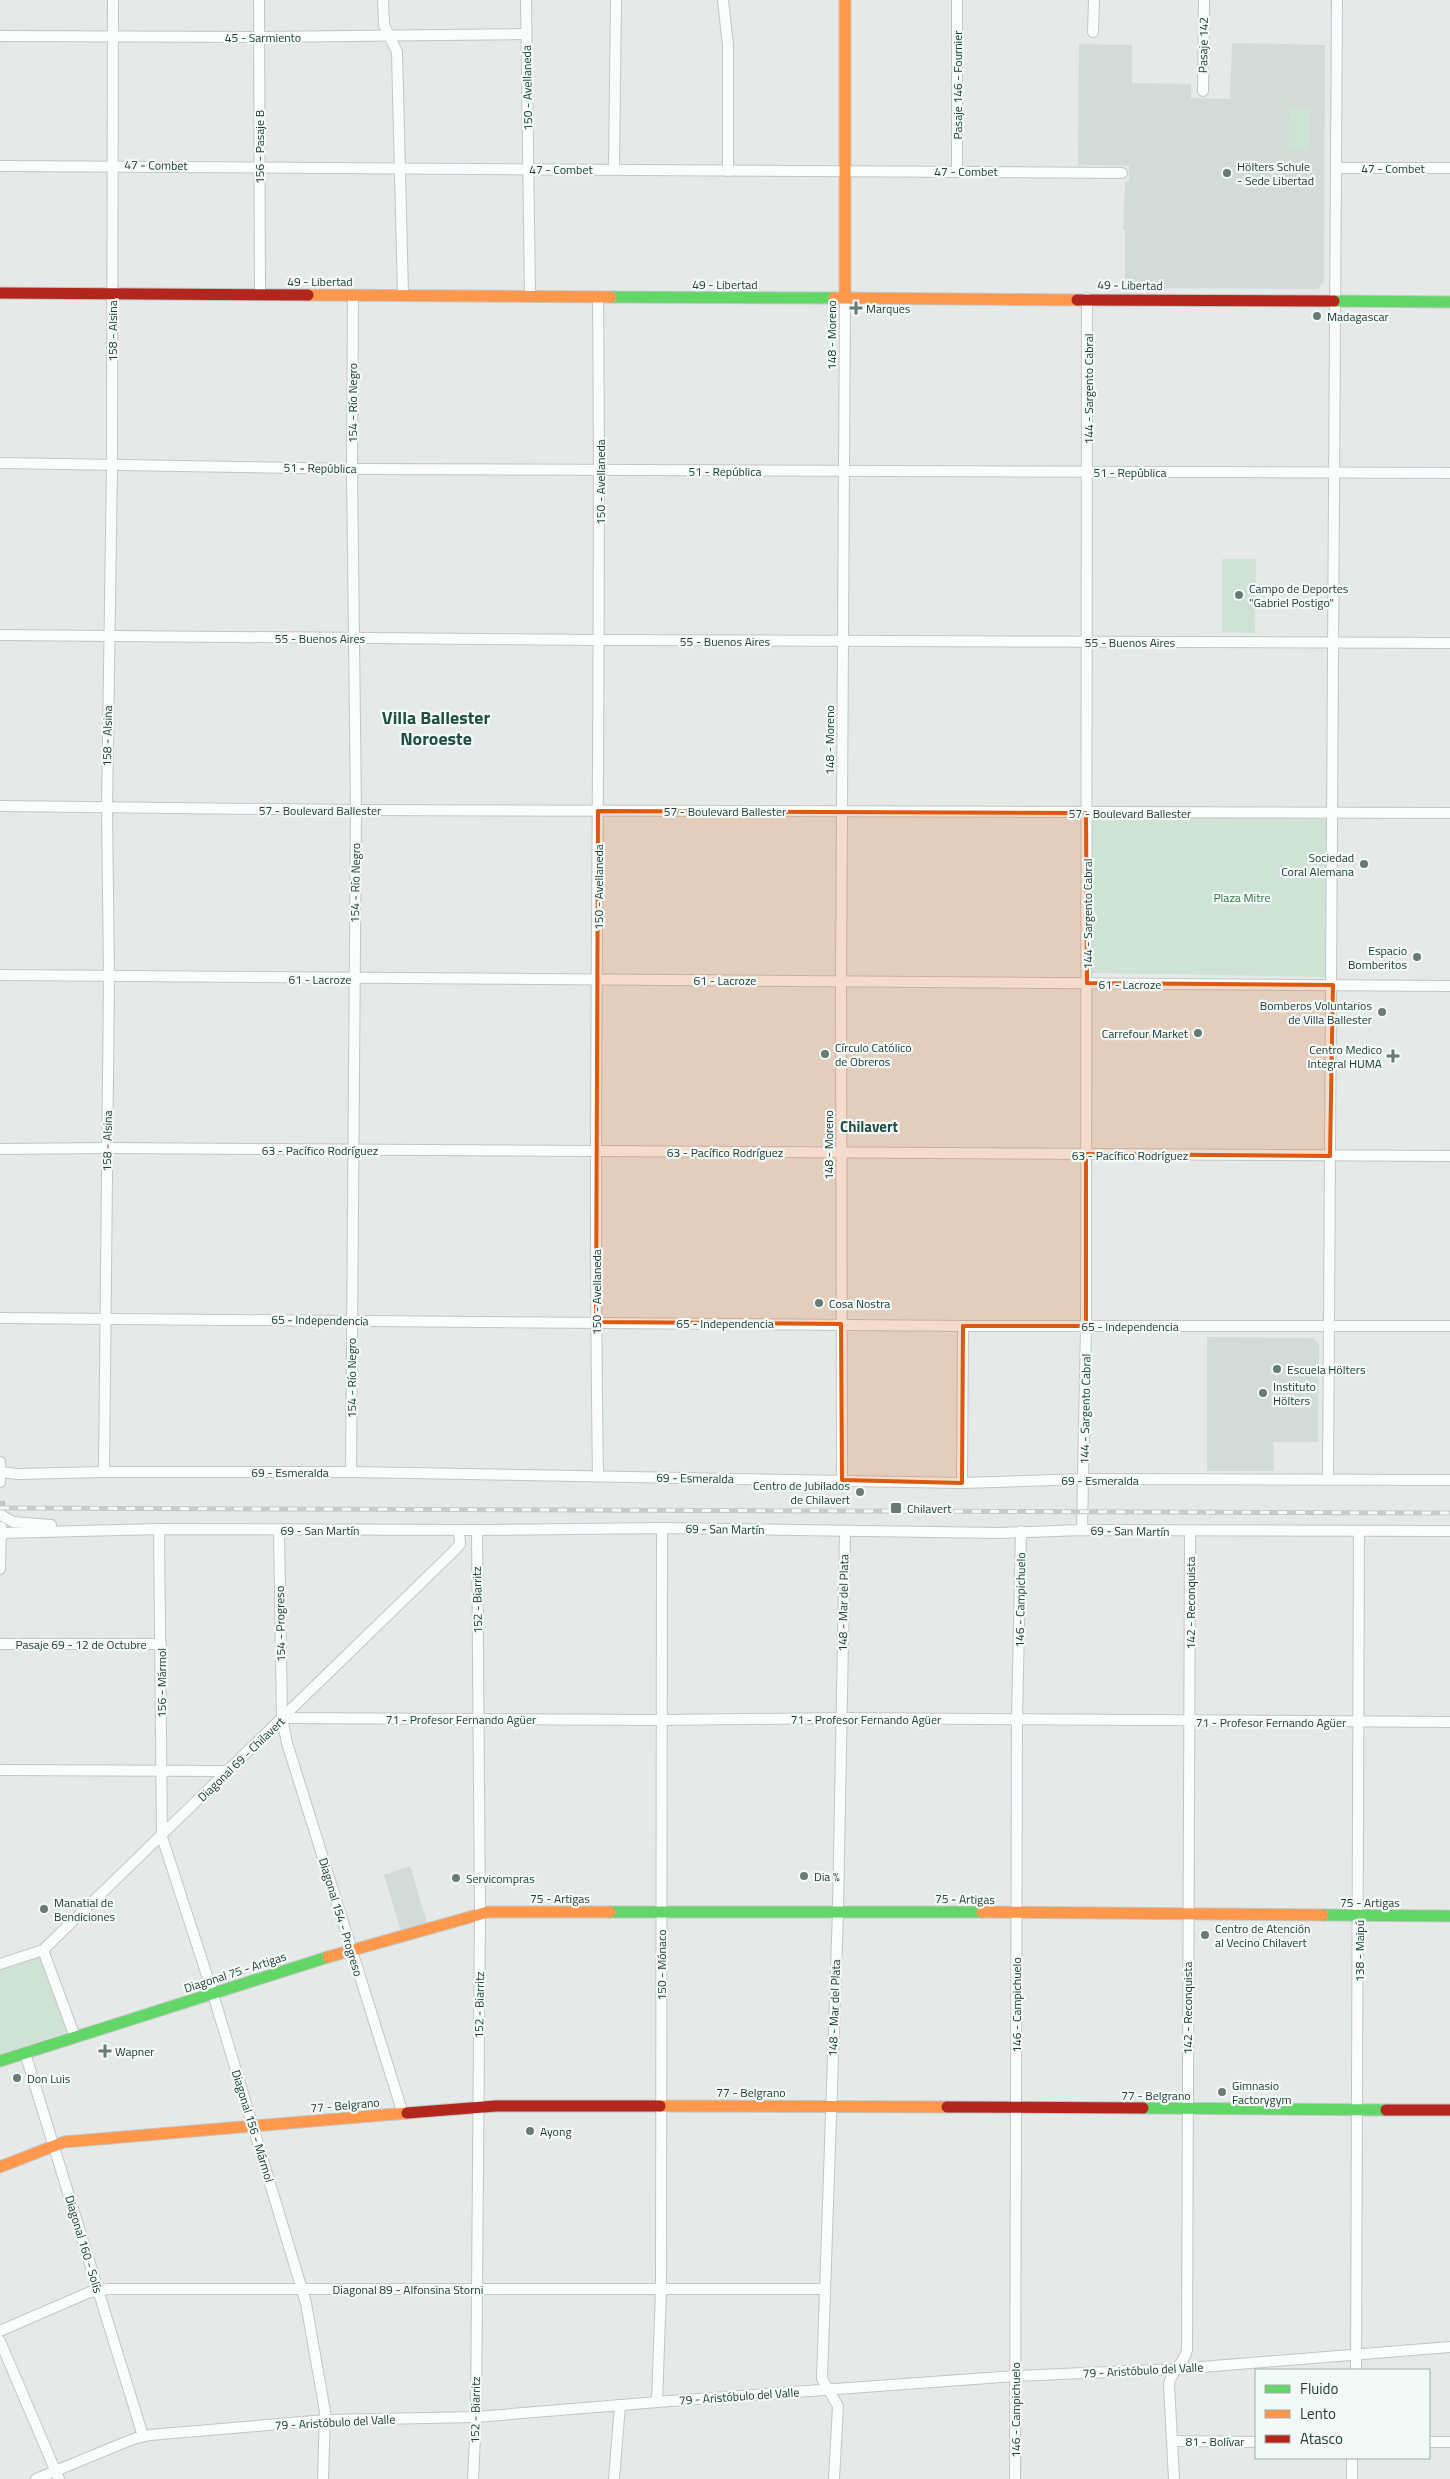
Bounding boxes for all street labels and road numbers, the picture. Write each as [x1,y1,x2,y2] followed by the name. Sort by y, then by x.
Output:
[1193,17,1213,73] street label: Pasaje 142
[225,28,301,47] street label: 45 - Sarmiento
[948,31,967,139] street label: Pasaje 146 - Fournier
[517,45,537,131] street label: 150 - Avellaneda
[250,110,269,184] street label: 156 - Pasaje B
[124,155,189,175] street label: 47 - Combet
[1361,159,1425,178] street label: 47 - Combet
[529,160,593,179] street label: 47 - Combet
[934,162,998,181] street label: 47 - Combet
[287,272,353,291] street label: 49 - Libertad
[692,275,758,294] street label: 49 - Libertad
[1097,275,1163,295] street label: 49 - Libertad
[103,300,122,362] street label: 158 - Alsina
[822,300,841,370] street label: 148 - Moreno
[1079,334,1098,444] street label: 144 - Sargento Cabral
[343,363,362,443] street label: 154 - Río Negro
[591,439,610,525] street label: 150 - Avellaneda
[283,458,357,478] street label: 51 - República
[689,462,761,481] street label: 51 - República
[1094,463,1166,482] street label: 51 - República
[275,629,366,648] street label: 55 - Buenos Aires
[680,632,771,651] street label: 55 - Buenos Aires
[1085,633,1176,652] street label: 55 - Buenos Aires
[97,705,117,767] street label: 158 - Alsina
[820,705,839,775] street label: 148 - Moreno
[259,801,381,820] street label: 57 - Boulevard Ballester
[664,802,786,821] street label: 57 - Boulevard Ballester
[1069,804,1191,823] street label: 57 - Boulevard Ballester
[345,843,365,923] street label: 154 - Río Negro
[589,844,608,930] street label: 150 - Avellaneda
[1078,859,1097,969] street label: 144 - Sargento Cabral
[289,970,351,989] street label: 61 - Lacroze
[694,971,756,990] street label: 61 - Lacroze
[1099,975,1161,994] street label: 61 - Lacroze
[97,1110,117,1172] street label: 158 - Alsina
[819,1110,838,1180] street label: 148 - Moreno
[262,1141,378,1160] street label: 63 - Pacífico Rodríguez
[667,1143,783,1162] street label: 63 - Pacífico Rodríguez
[1072,1146,1188,1165] street label: 63 - Pacífico Rodríguez
[587,1249,606,1335] street label: 150 - Avellaneda
[271,1310,369,1330] street label: 65 - Independencia
[676,1314,774,1333] street label: 65 - Independencia
[1081,1317,1179,1336] street label: 65 - Independencia
[342,1338,361,1418] street label: 154 - Río Negro
[1075,1353,1095,1465] street label: 144 - Sargento Cabral
[251,1463,329,1482] street label: 69 - Esmeralda
[656,1468,734,1488] street label: 69 - Esmeralda
[1061,1471,1139,1490] street label: 69 - Esmeralda
[685,1519,765,1539] street label: 69 - San Martín
[280,1521,360,1540] street label: 69 - San Martín
[1090,1521,1170,1541] street label: 69 - San Martín
[1010,1552,1030,1648] street label: 146 - Campichuelo
[833,1554,853,1652] street label: 148 - Mar del Plata
[1181,1556,1200,1650] street label: 142 - Reconquista
[467,1566,487,1634] street label: 152 - Biarritz
[270,1586,290,1662] street label: 154 - Progreso
[15,1635,147,1654] street label: Pasaje 69 - 12 de Octubre
[152,1648,171,1718] street label: 156 - Mármol
[386,1710,536,1729] street label: 71 - Profesor Fernando Agüer
[791,1710,941,1729] street label: 71 - Profesor Fernando Agüer
[193,1712,290,1806] street label: Diagonal 69 - Chilavert
[1196,1713,1346,1732] street label: 71 - Profesor Fernando Agüer
[314,1855,368,1979] street label: Diagonal 154 - Progreso
[530,1889,590,1908] street label: 75 - Artigas
[935,1889,996,1909] street label: 75 - Artigas
[1340,1893,1400,1912] street label: 75 - Artigas
[1350,1920,1369,1982] street label: 138 - Maipú
[652,1929,671,2001] street label: 150 - Mónaco
[181,1946,289,1998] street label: Diagonal 75 - Artigas
[1007,1957,1026,2053] street label: 146 - Campichuelo
[823,1959,845,2057] street label: 148 - Mar del Plata
[1178,1961,1197,2055] street label: 142 - Reconquista
[469,1971,489,2039] street label: 152 - Biarritz
[227,2067,279,2185] street label: Diagonal 156 - Mármol
[716,2083,786,2102] street label: 77 - Belgrano
[1121,2086,1191,2105] street label: 77 - Belgrano
[310,2093,380,2117] street label: 77 - Belgrano
[60,2193,108,2296] street label: Diagonal 160 - Solís
[333,2280,483,2299] street label: Diagonal 89 - Alfonsina Storni
[1082,2357,1204,2383] street label: 79 - Aristóbulo del Valle
[1006,2362,1025,2458] street label: 146 - Campichuelo
[465,2376,485,2444] street label: 152 - Biarritz
[678,2382,800,2410] street label: 79 - Aristóbulo del Valle
[274,2409,396,2435] street label: 79 - Aristóbulo del Valle
[1186,2432,1244,2451] street label: 81 - Bolívar

